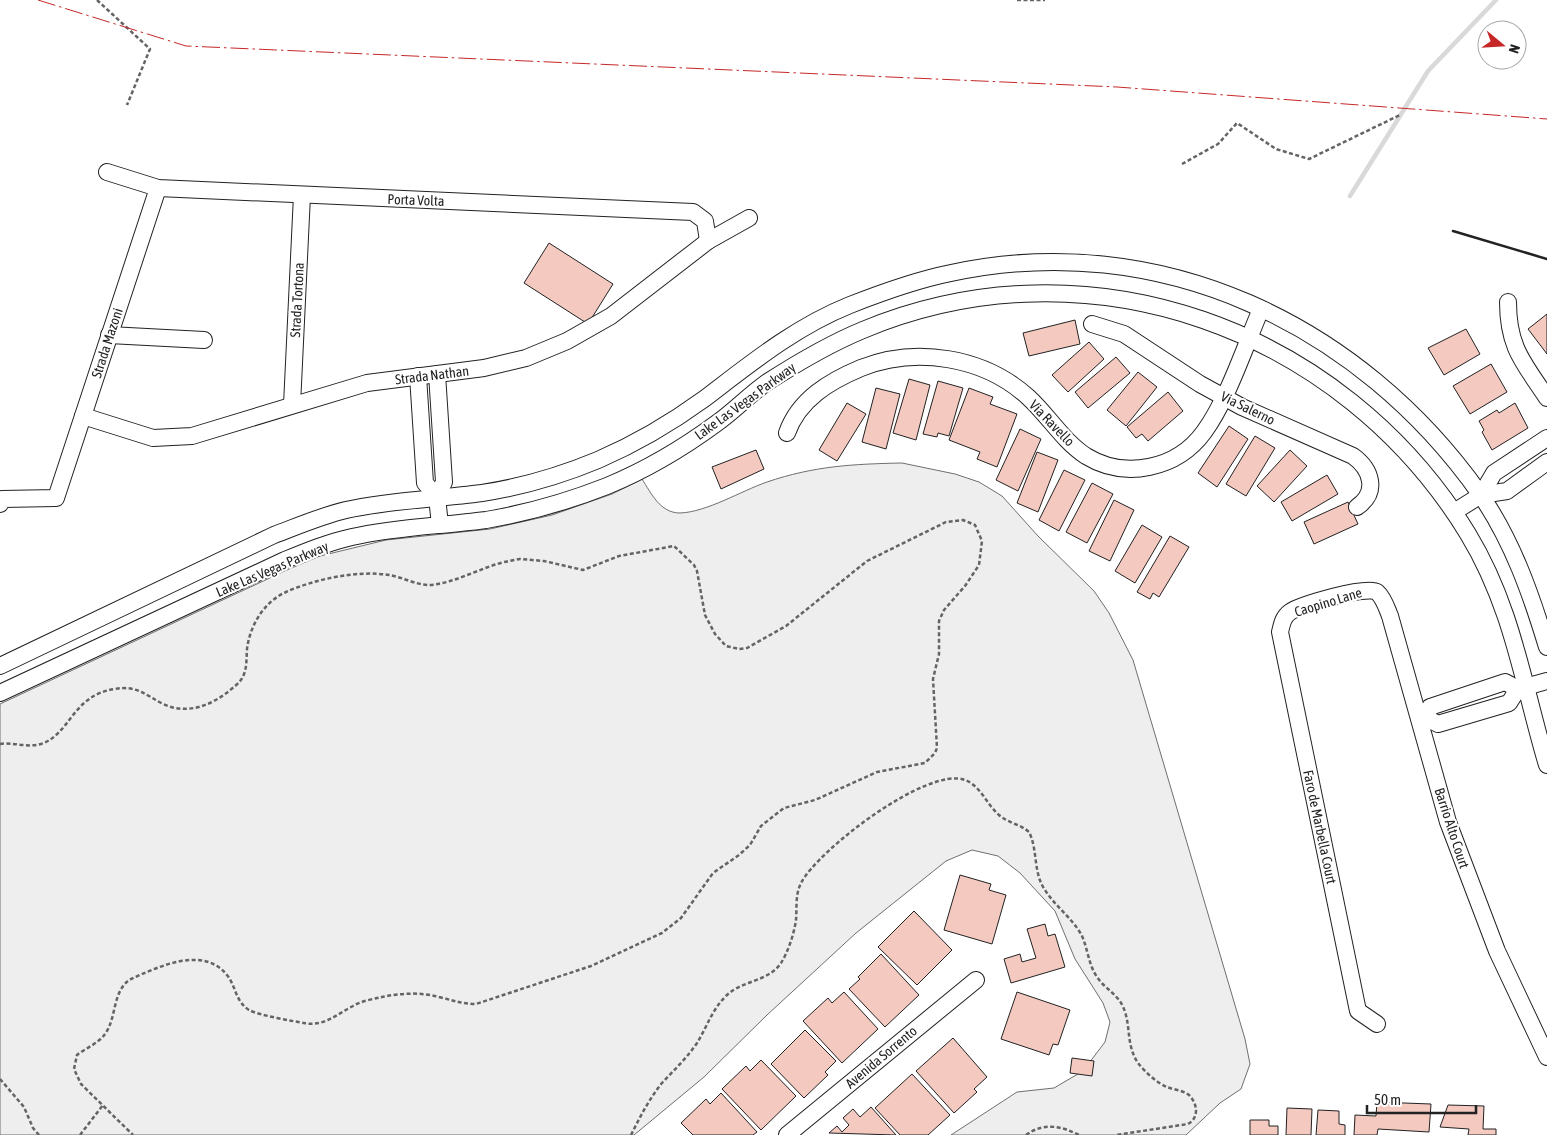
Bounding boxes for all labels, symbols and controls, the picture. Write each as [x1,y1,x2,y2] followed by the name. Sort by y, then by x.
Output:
[1477,20,1527,70] north arrow
[1505,43,1523,55] text: N
[387,191,445,209] street label: Porta Volta
[287,262,307,338] street label: Strada Tortona
[88,306,126,380] street label: Strada Mazoni
[691,359,799,443] street label: Lake Las Vegas Parkway
[394,363,470,387] street label: Strada Nathan
[1218,388,1278,428] street label: Via Salerno
[1026,397,1078,449] street label: Via Ravello
[213,538,331,600] street label: Lake Las Vegas Parkway
[1292,584,1364,620] street label: Caopino Lane
[1300,769,1340,885] street label: Faro de Marbella Court
[1431,786,1473,870] street label: Barrio Alto Court
[842,1023,920,1091] street label: Avenida Sorrento
[1367,1082,1476,1114] scale bar
[1374,1091,1401,1108] text: 50 m

